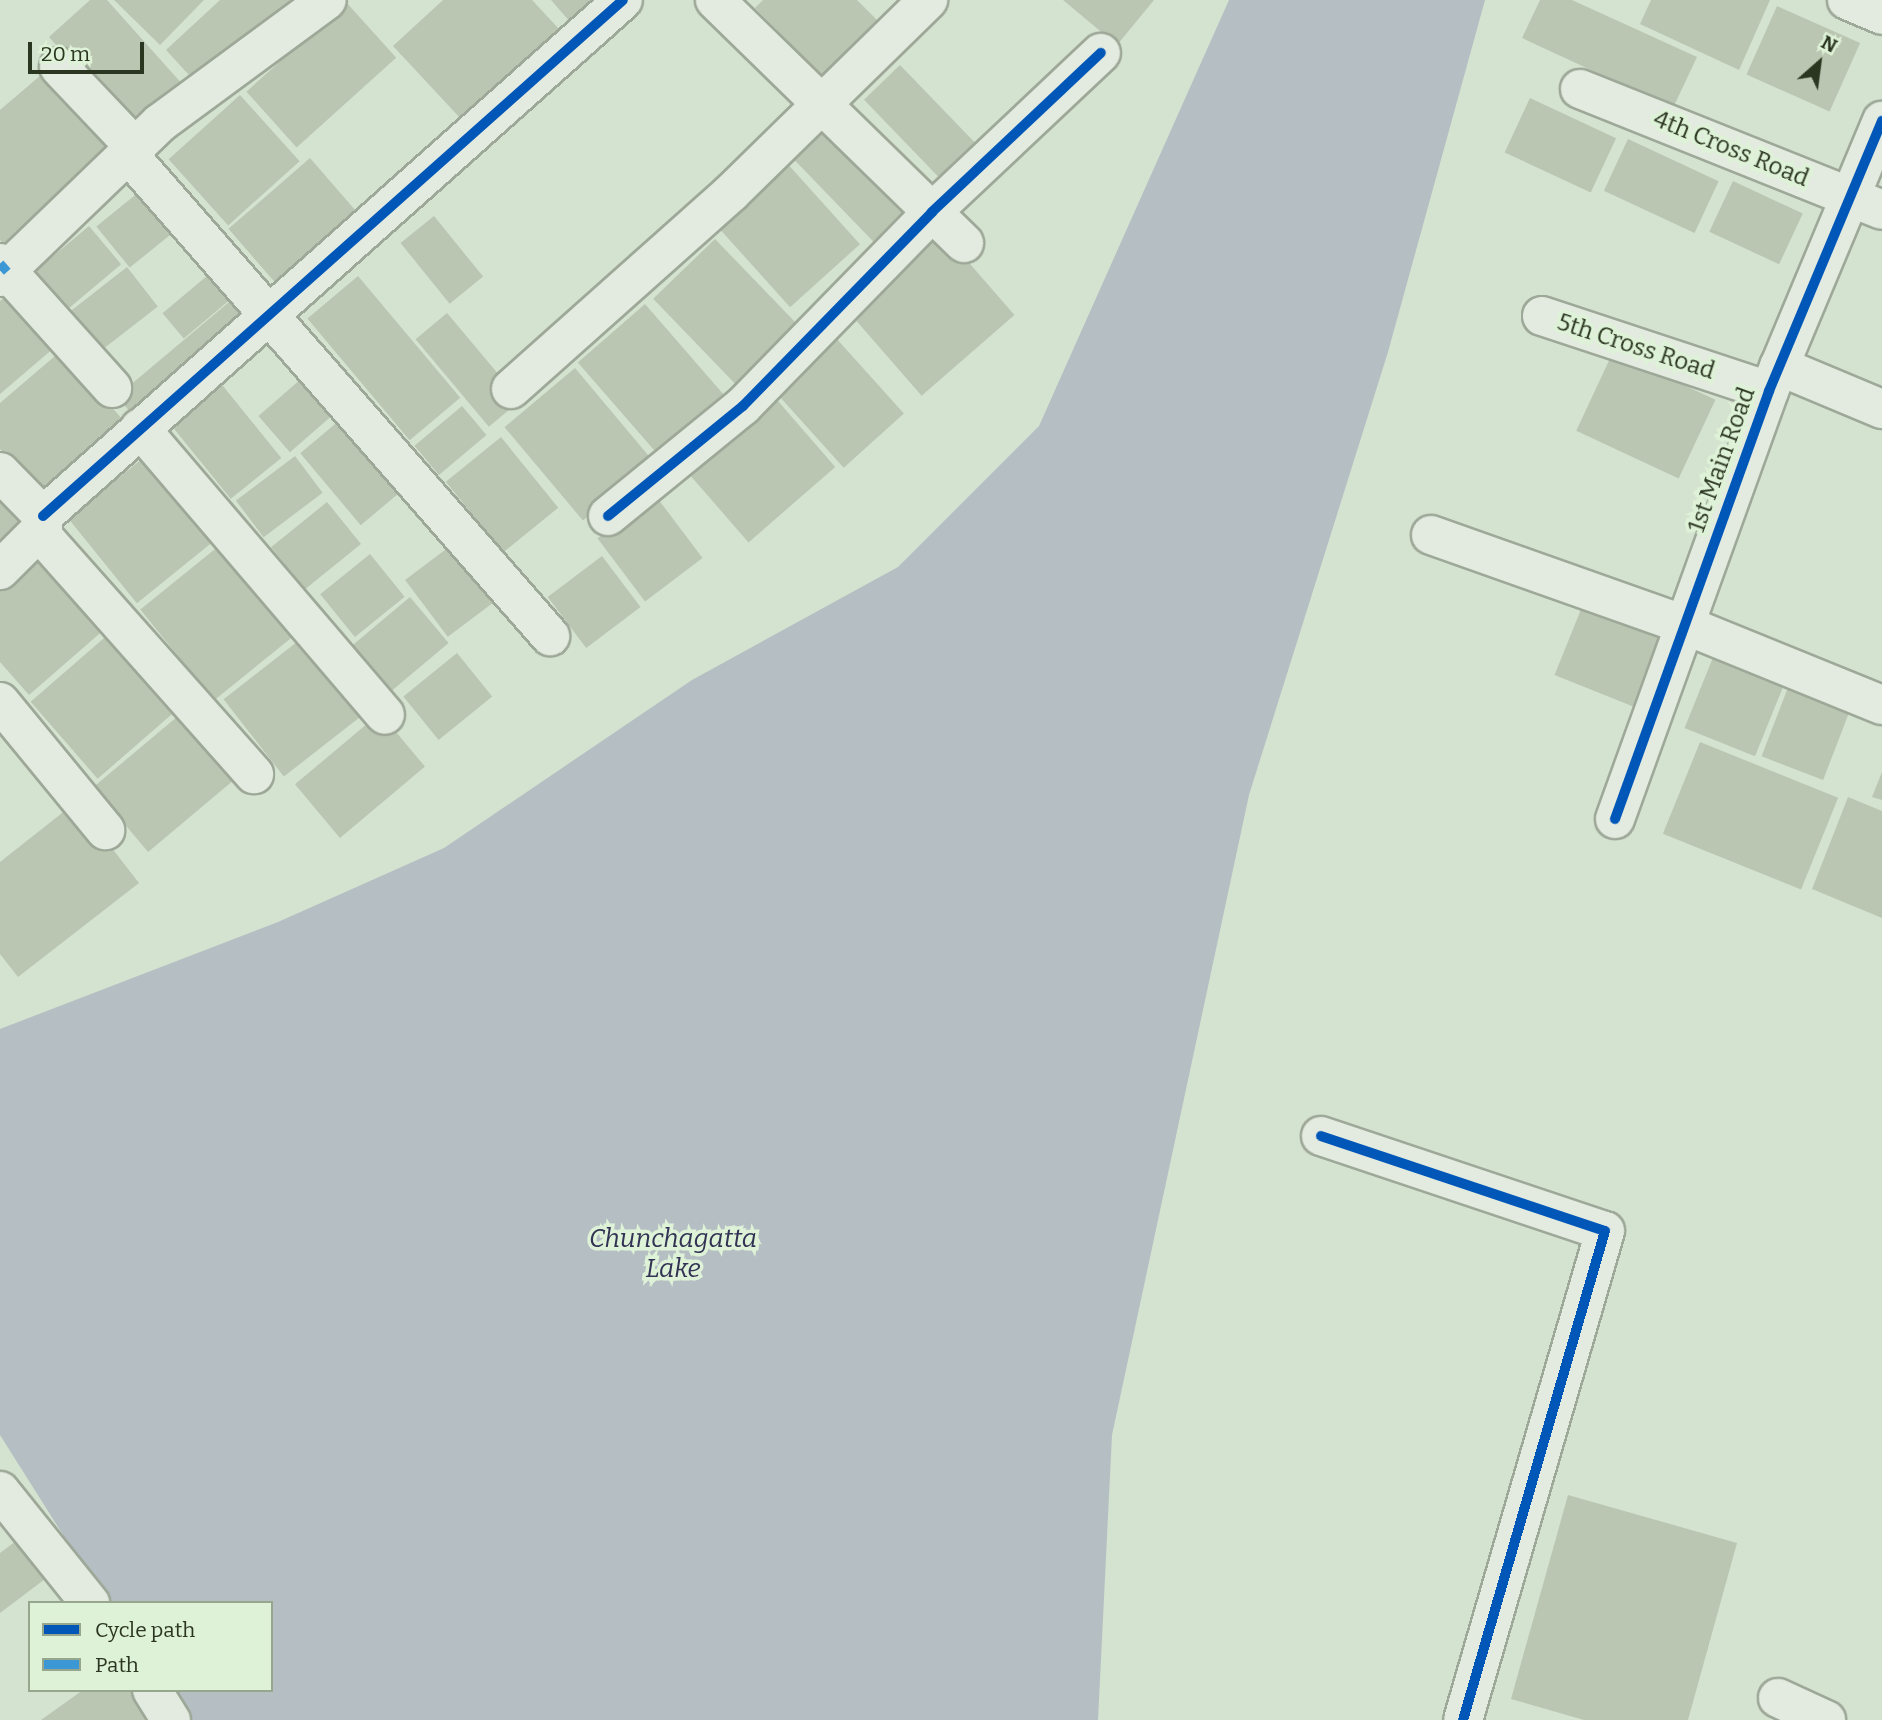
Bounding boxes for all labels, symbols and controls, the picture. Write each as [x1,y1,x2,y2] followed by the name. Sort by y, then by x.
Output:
[32,28,147,72] scale bar
[1784,28,1854,98] north arrow
[1817,30,1841,58] text: N
[41,41,90,67] text: 20 m
[1649,105,1813,193] street label: 4th Cross Road
[1554,308,1718,386] street label: 5th Cross Road
[1682,383,1762,537] street label: 1st Main Road
[589,1223,757,1284] water label: Chunchagatta Lake
[28,1601,273,1692] legend
[95,1617,195,1643] text: Cycle path
[95,1652,139,1678] text: Path

